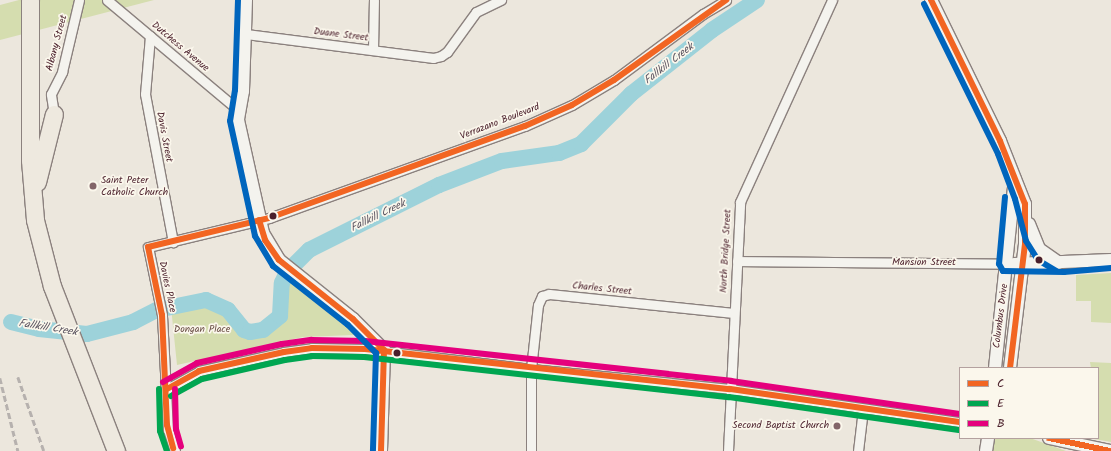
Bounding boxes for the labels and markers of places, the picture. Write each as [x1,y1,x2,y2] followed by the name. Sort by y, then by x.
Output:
[101,174,168,198] place label: Saint Peter Catholic Church
[88,181,98,191] marker: Saint Peter Catholic Church
[268,211,278,221] unlabelled marker
[1034,255,1044,265] unlabelled marker
[392,348,402,358] unlabelled marker
[732,420,829,432] place label: Second Baptist Church
[832,421,842,431] marker: Second Baptist Church

